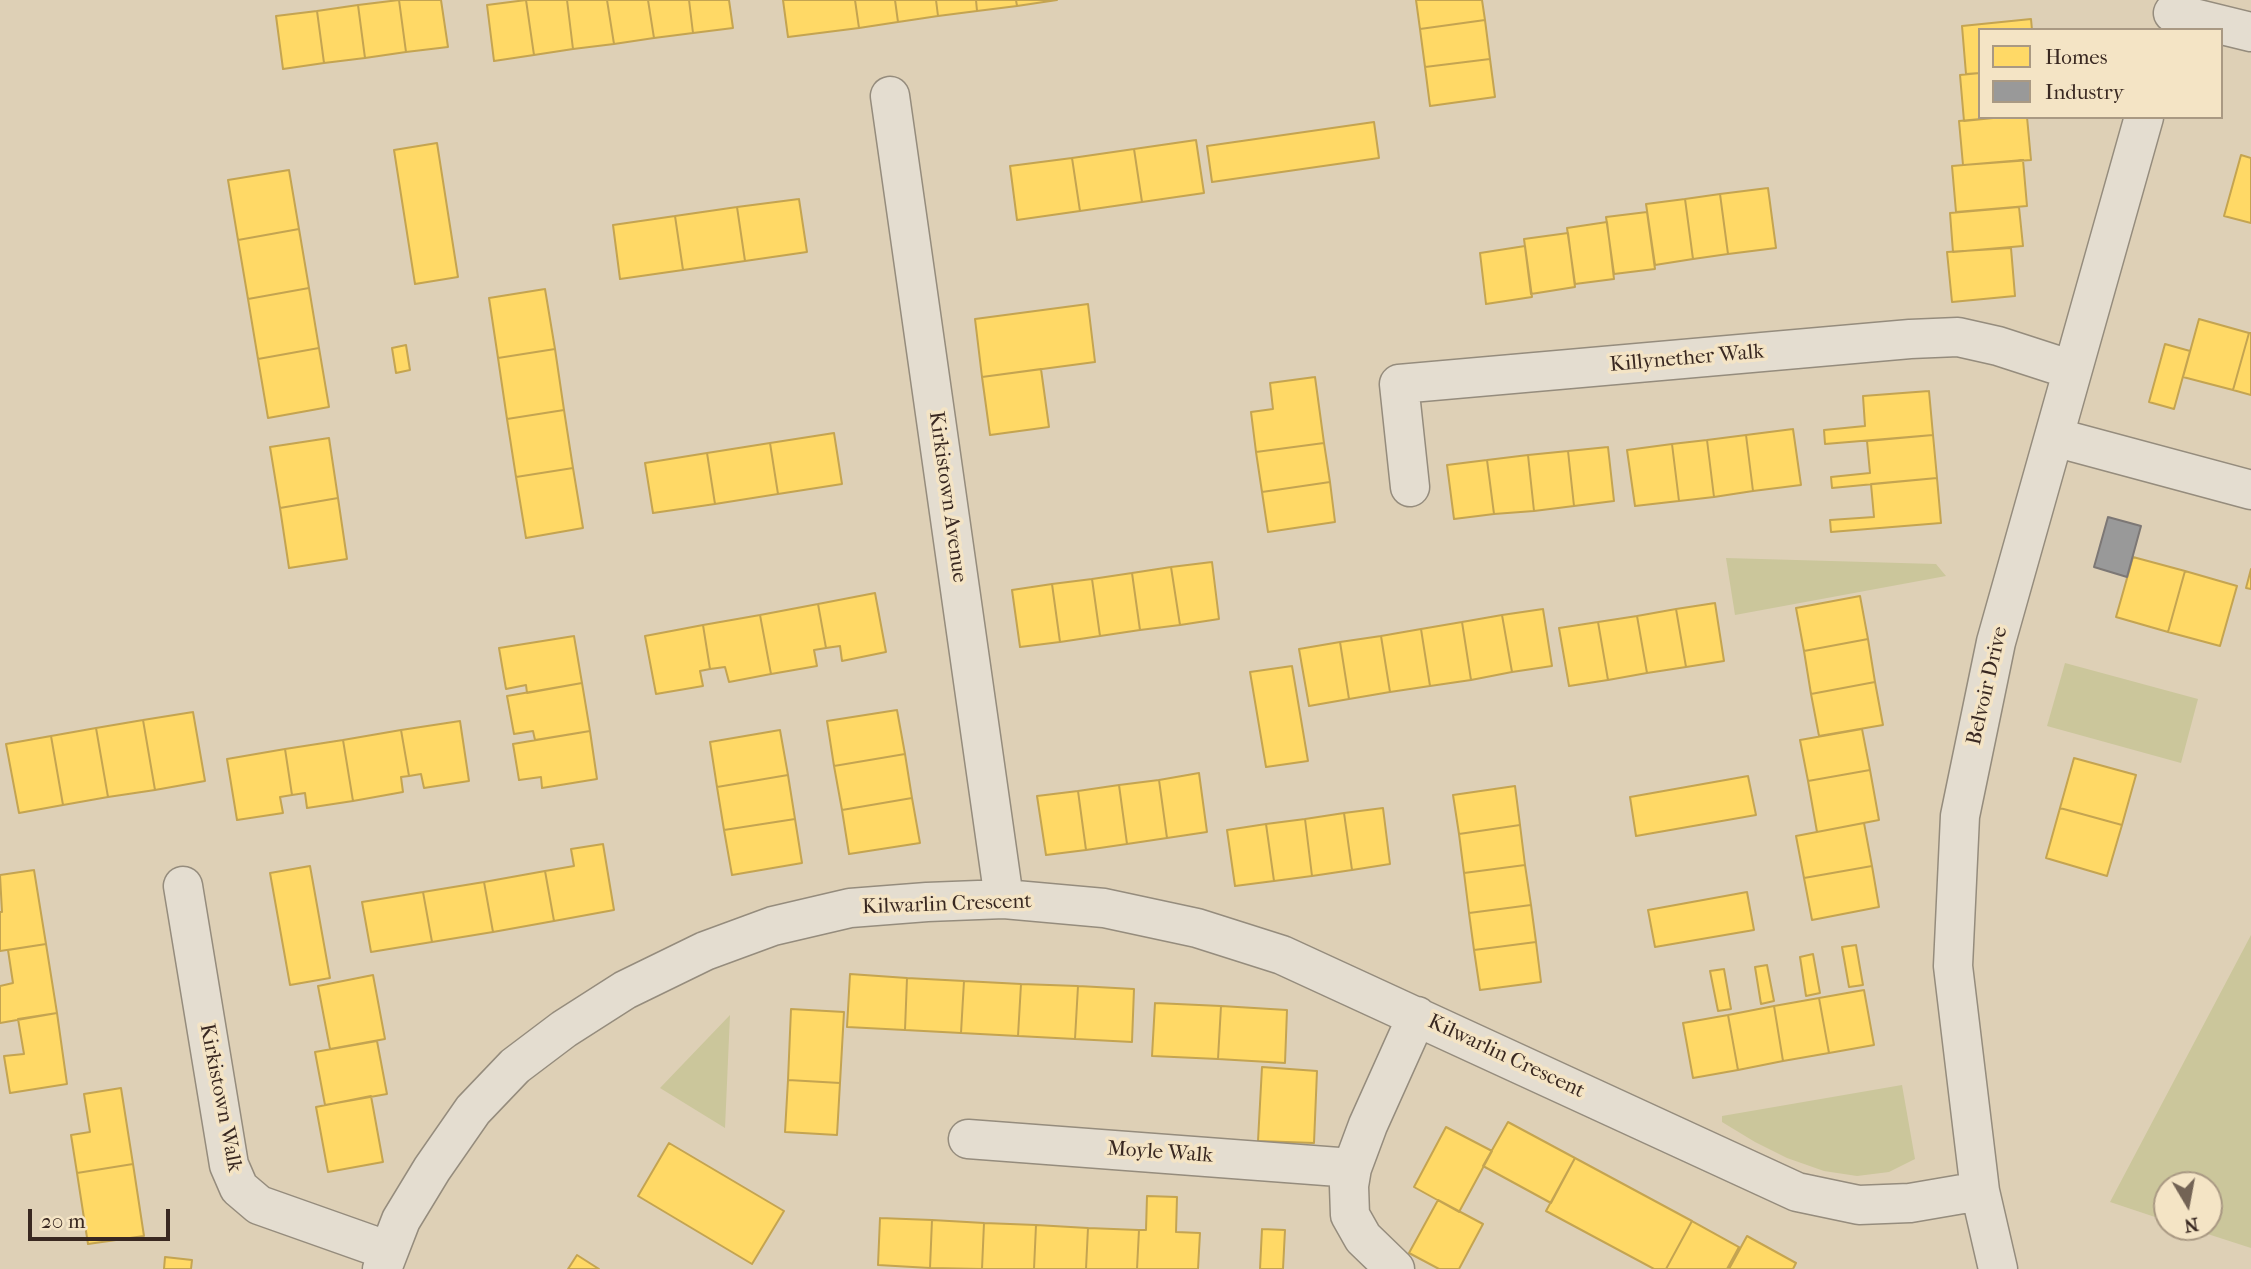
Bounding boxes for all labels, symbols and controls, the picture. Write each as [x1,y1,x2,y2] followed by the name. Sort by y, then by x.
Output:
[1978,28,2223,119] legend
[2045,45,2107,69] text: Homes
[2045,80,2124,104] text: Industry
[1609,340,1765,378] street label: Killynether Walk
[922,410,972,584] street label: Kirkistown Avenue
[1962,624,2014,748] street label: Belvoir Drive
[862,889,1032,921] street label: Kilwarlin Crescent
[1424,1010,1588,1104] street label: Kilwarlin Crescent
[193,1022,247,1174] street label: Kirkistown Walk
[1106,1137,1214,1169] street label: Moyle Walk
[2153,1171,2223,1241] north arrow
[32,1196,173,1240] scale bar
[41,1209,85,1233] text: 20 m
[2182,1213,2200,1237] text: N

